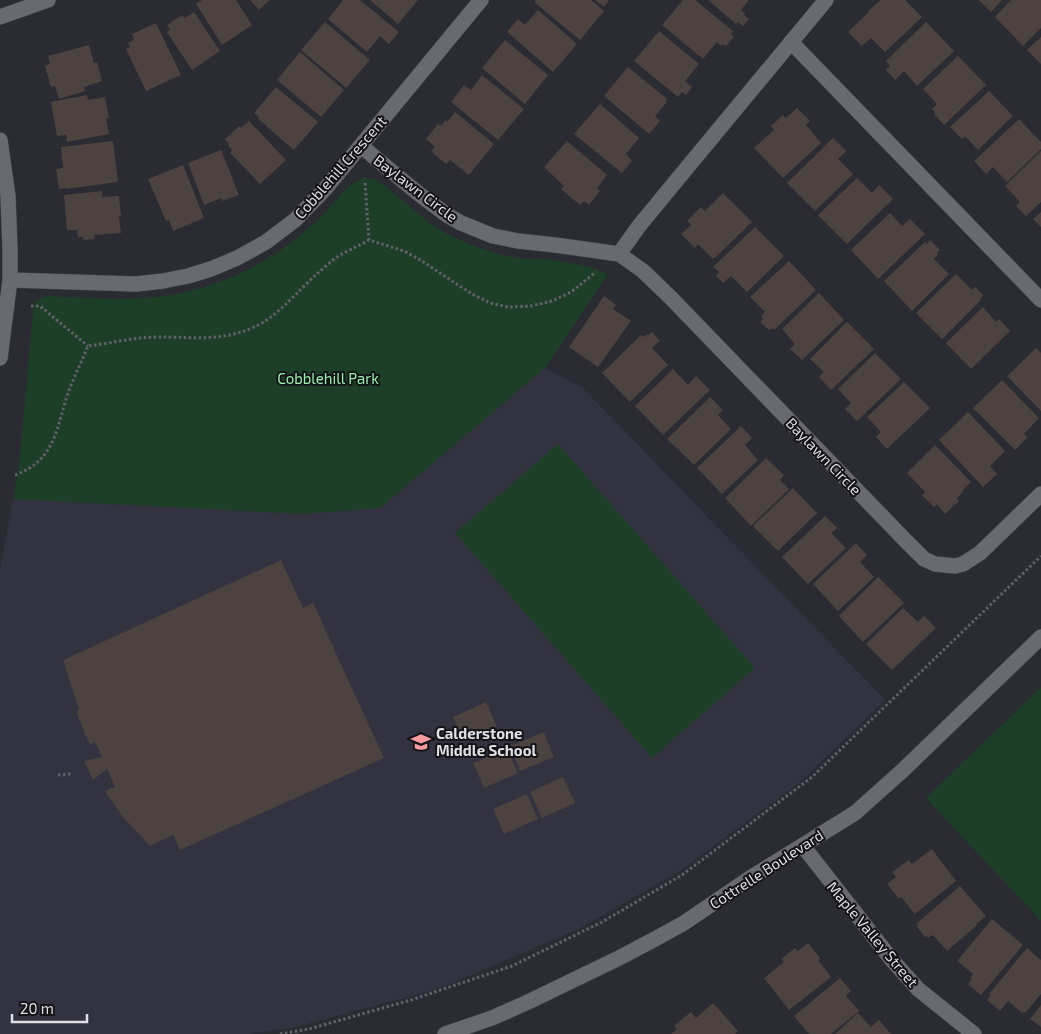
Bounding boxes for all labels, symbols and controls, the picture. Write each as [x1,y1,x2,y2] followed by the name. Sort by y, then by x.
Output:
[290,112,390,222] street label: Cobblehill Crescent
[370,151,462,225] street label: Baylawn Circle
[277,369,379,387] park label: Cobblehill Park
[783,414,865,498] street label: Baylawn Circle
[436,724,537,759] place label: Calderstone Middle School
[410,731,432,753] school or university icon: Calderstone Middle School
[706,825,826,913] street label: Cottrelle Boulevard
[824,878,923,991] street label: Maple Valley Street
[12,992,88,1024] scale bar
[20,999,54,1017] text: 20 m

